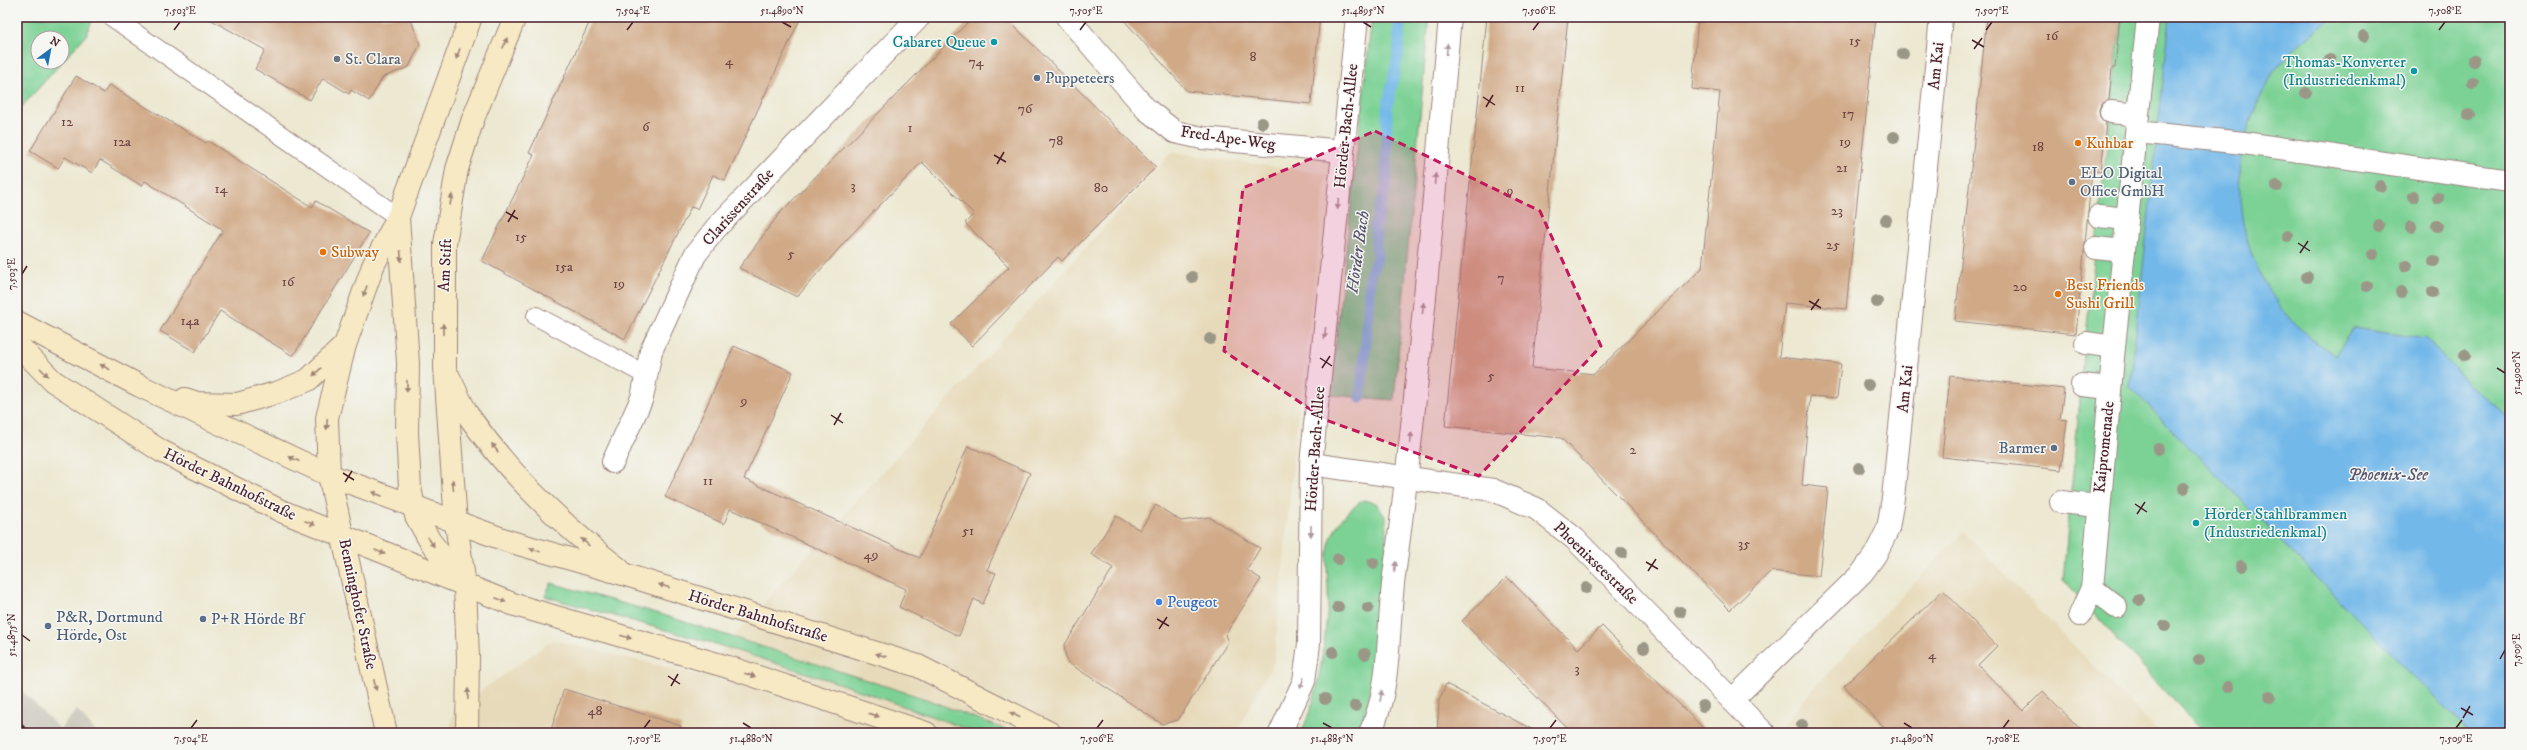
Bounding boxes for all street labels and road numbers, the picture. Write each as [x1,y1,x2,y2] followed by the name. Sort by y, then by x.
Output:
[1924,41,1948,91] street label: Am Kai
[1329,62,1363,189] street label: Hörder-Bach-Allee
[1179,121,1277,155] street label: Fred-Ape-Weg
[698,164,778,250] street label: Clarissenstraße
[434,238,456,292] street label: Am Stift
[1893,364,1917,414] street label: Am Kai
[1301,385,1329,512] street label: Hörder-Bach-Allee
[2089,400,2119,494] street label: Kaipromenade
[160,443,300,525] street label: Hörder Bahnhofstraße
[1549,517,1643,609] street label: Phoenixseestraße
[334,537,382,672] street label: Benninghofer Straße
[686,585,831,647] street label: Hörder Bahnhofstraße

